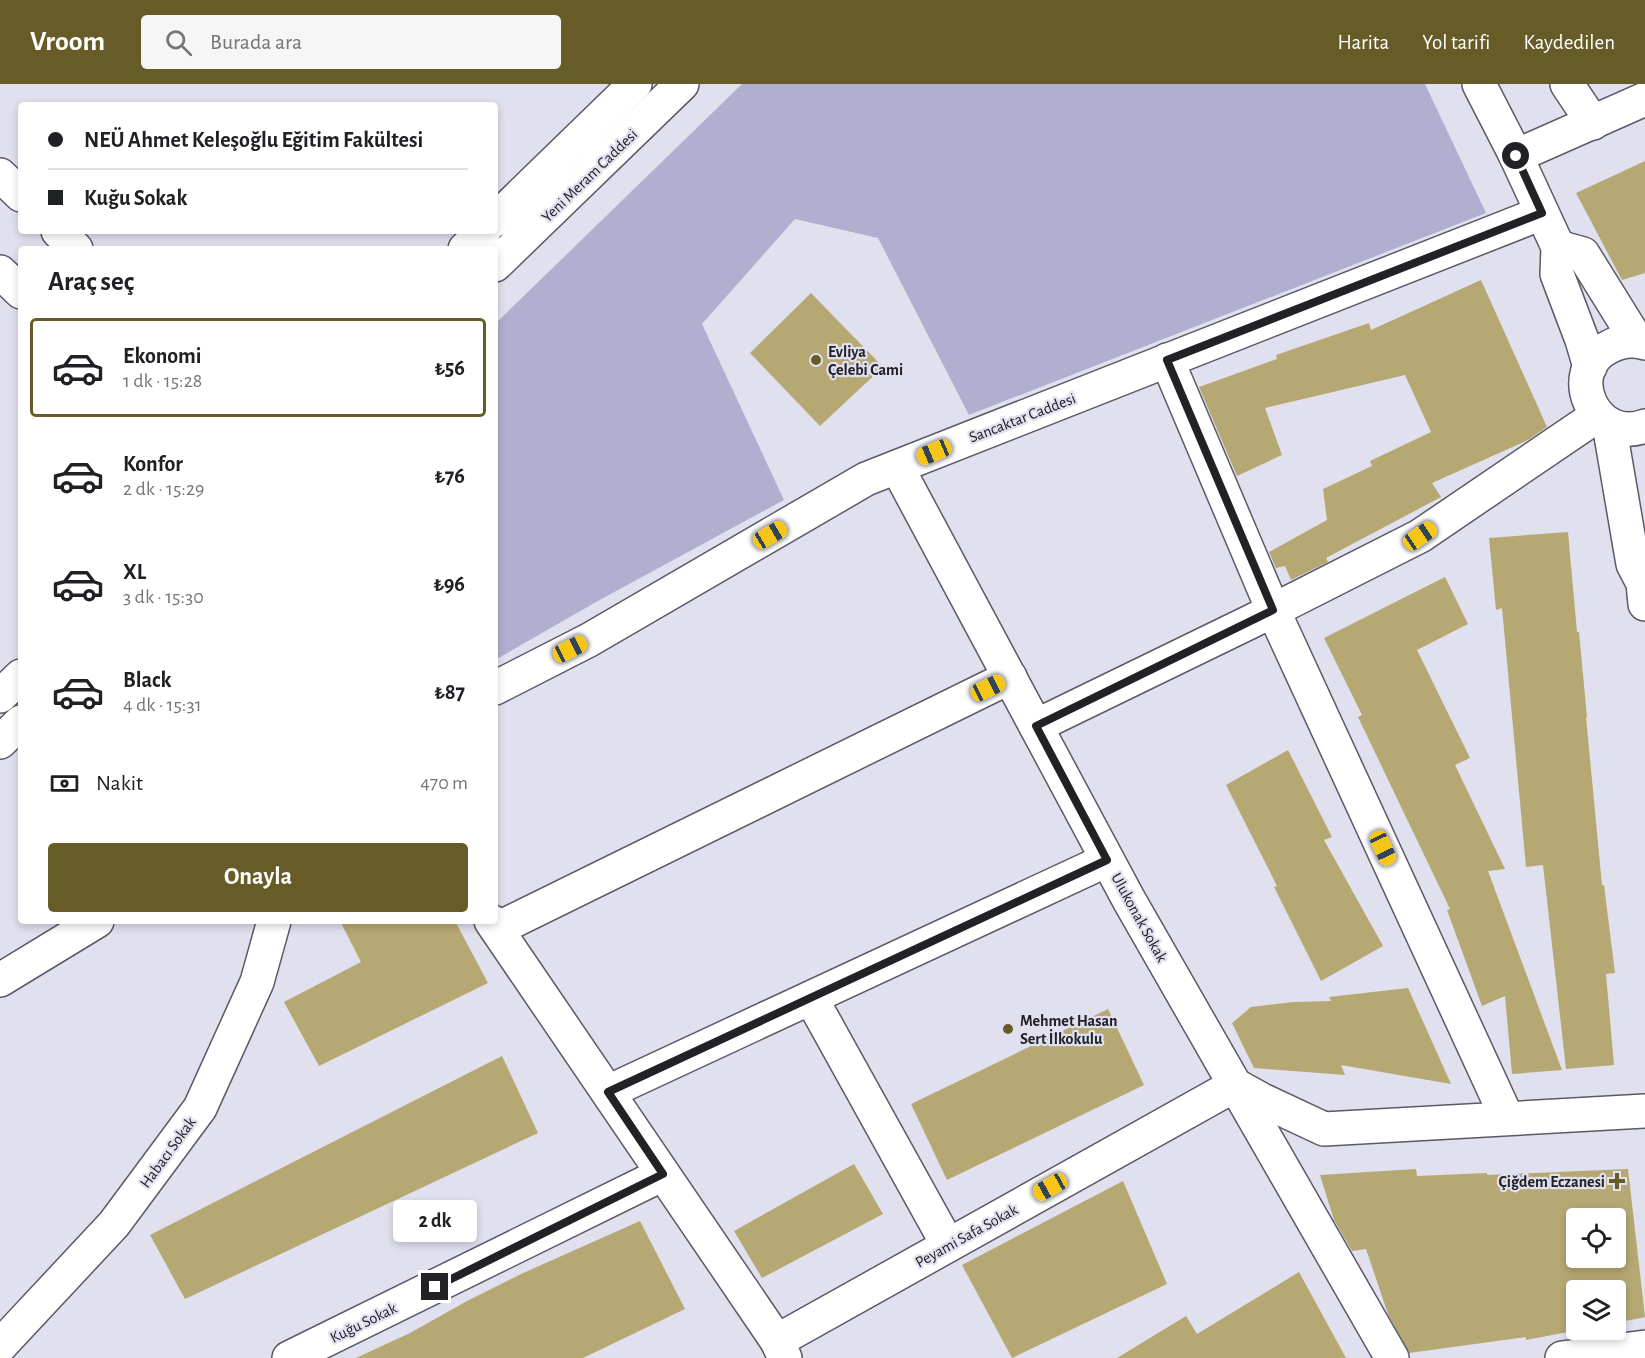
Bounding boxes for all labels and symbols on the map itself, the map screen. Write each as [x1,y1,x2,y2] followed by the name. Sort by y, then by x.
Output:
[539,126,641,225] street label: Yeni Meram Caddesi
[1502,142,1529,169] route start
[828,344,903,378] place label: Evliya Çelebi Cami
[809,353,823,367] marker: Evliya Çelebi Cami
[967,390,1078,446] street label: Sancaktar Caddesi
[914,437,954,467] car
[750,518,790,552] car
[1400,518,1440,554] car
[550,633,590,665] car
[968,672,1008,704] car
[1367,828,1399,868] car
[1108,870,1171,965] street label: Ulukonak Sokak
[1020,1013,1118,1047] place label: Mehmet Hasan Sert İlkokulu
[1001,1022,1015,1036] marker: Mehmet Hasan Sert İlkokulu
[137,1114,199,1191] street label: Habacı Sokak
[1030,1170,1070,1204] car
[1499,1174,1605,1190] place label: Çiğdem Eczanesi
[1610,1174,1624,1188] marker: Çiğdem Eczanesi
[393,1200,477,1242] callout: 2 dk
[913,1201,1021,1271] street label: Peyami Safa Sokak
[421,1273,448,1300] route end
[328,1300,400,1346] street label: Kuğu Sokak

